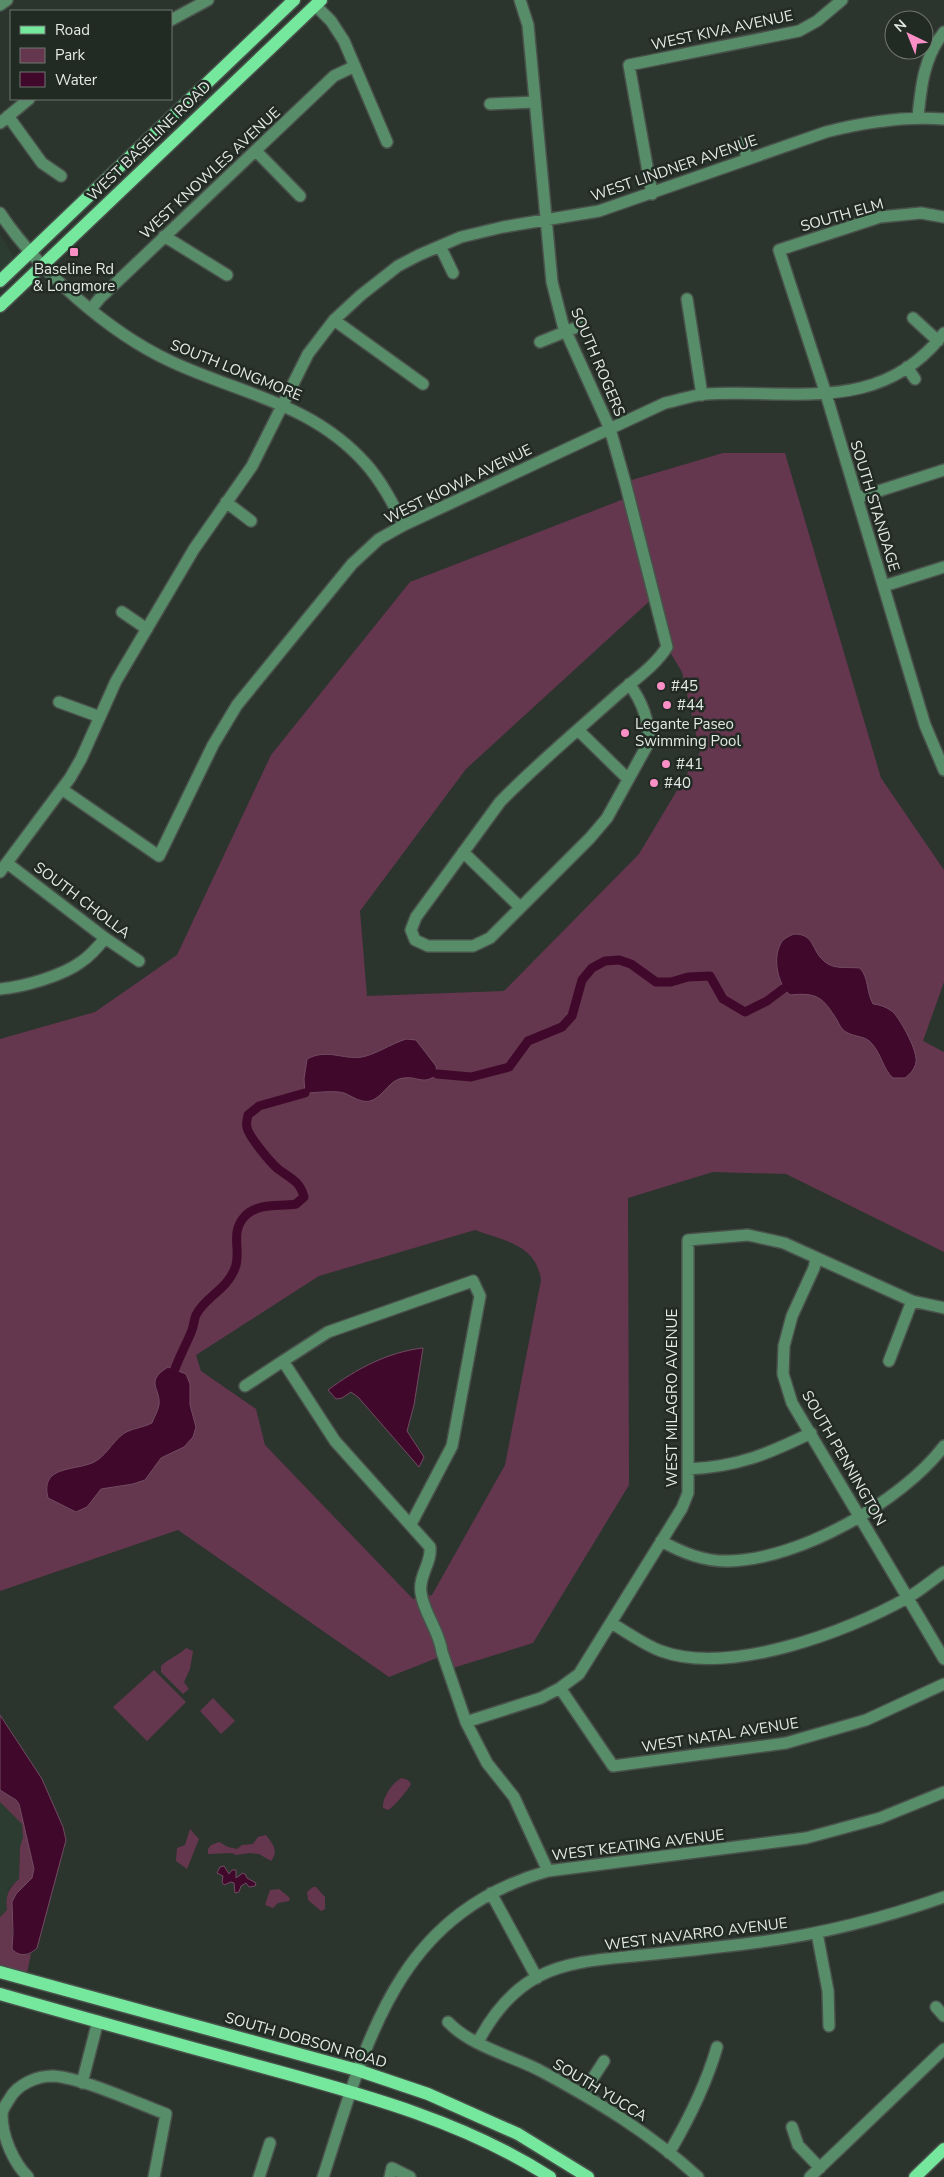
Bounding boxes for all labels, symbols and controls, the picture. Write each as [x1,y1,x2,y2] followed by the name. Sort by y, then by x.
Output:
[649,5,795,55] street label: WEST KIVA AVENUE
[10,10,172,100] legend
[884,10,934,60] north arrow
[890,15,911,36] text: N
[55,20,90,40] text: Road
[55,45,85,65] text: Park
[55,70,98,90] text: Water
[83,77,215,205] street label: WEST BASELINE ROAD
[136,103,284,243] street label: WEST KNOWLES AVENUE
[588,130,760,206] street label: WEST LINDNER AVENUE
[798,194,886,236] street label: SOUTH ELM
[68,246,80,258] marker: Baseline Rd & Longmore
[33,259,115,296] place label: Baseline Rd & Longmore
[566,305,630,419] street label: SOUTH ROGERS
[167,334,305,406] street label: SOUTH LONGMORE
[846,438,904,574] street label: SOUTH STANDAGE
[381,440,535,528] street label: WEST KIOWA AVENUE
[671,676,698,696] place label: #45
[655,680,667,692] marker: #45
[677,695,704,715] place label: #44
[661,699,673,711] marker: #44
[635,714,741,751] place label: Legante Paseo Swimming Pool
[619,727,631,739] marker: Legante Paseo Swimming Pool
[676,754,703,774] place label: #41
[660,758,672,770] marker: #41
[664,773,691,793] place label: #40
[648,777,660,789] marker: #40
[30,857,134,943] street label: SOUTH CHOLLA
[662,1309,682,1487] street label: WEST MILAGRO AVENUE
[797,1387,891,1529] street label: SOUTH PENNINGTON
[640,1713,800,1757] street label: WEST NATAL AVENUE
[551,1825,725,1865] street label: WEST KEATING AVENUE
[603,1913,789,1955] street label: WEST NAVARRO AVENUE
[223,2007,389,2073] street label: SOUTH DOBSON ROAD
[549,2054,651,2126] street label: SOUTH YUCCA

